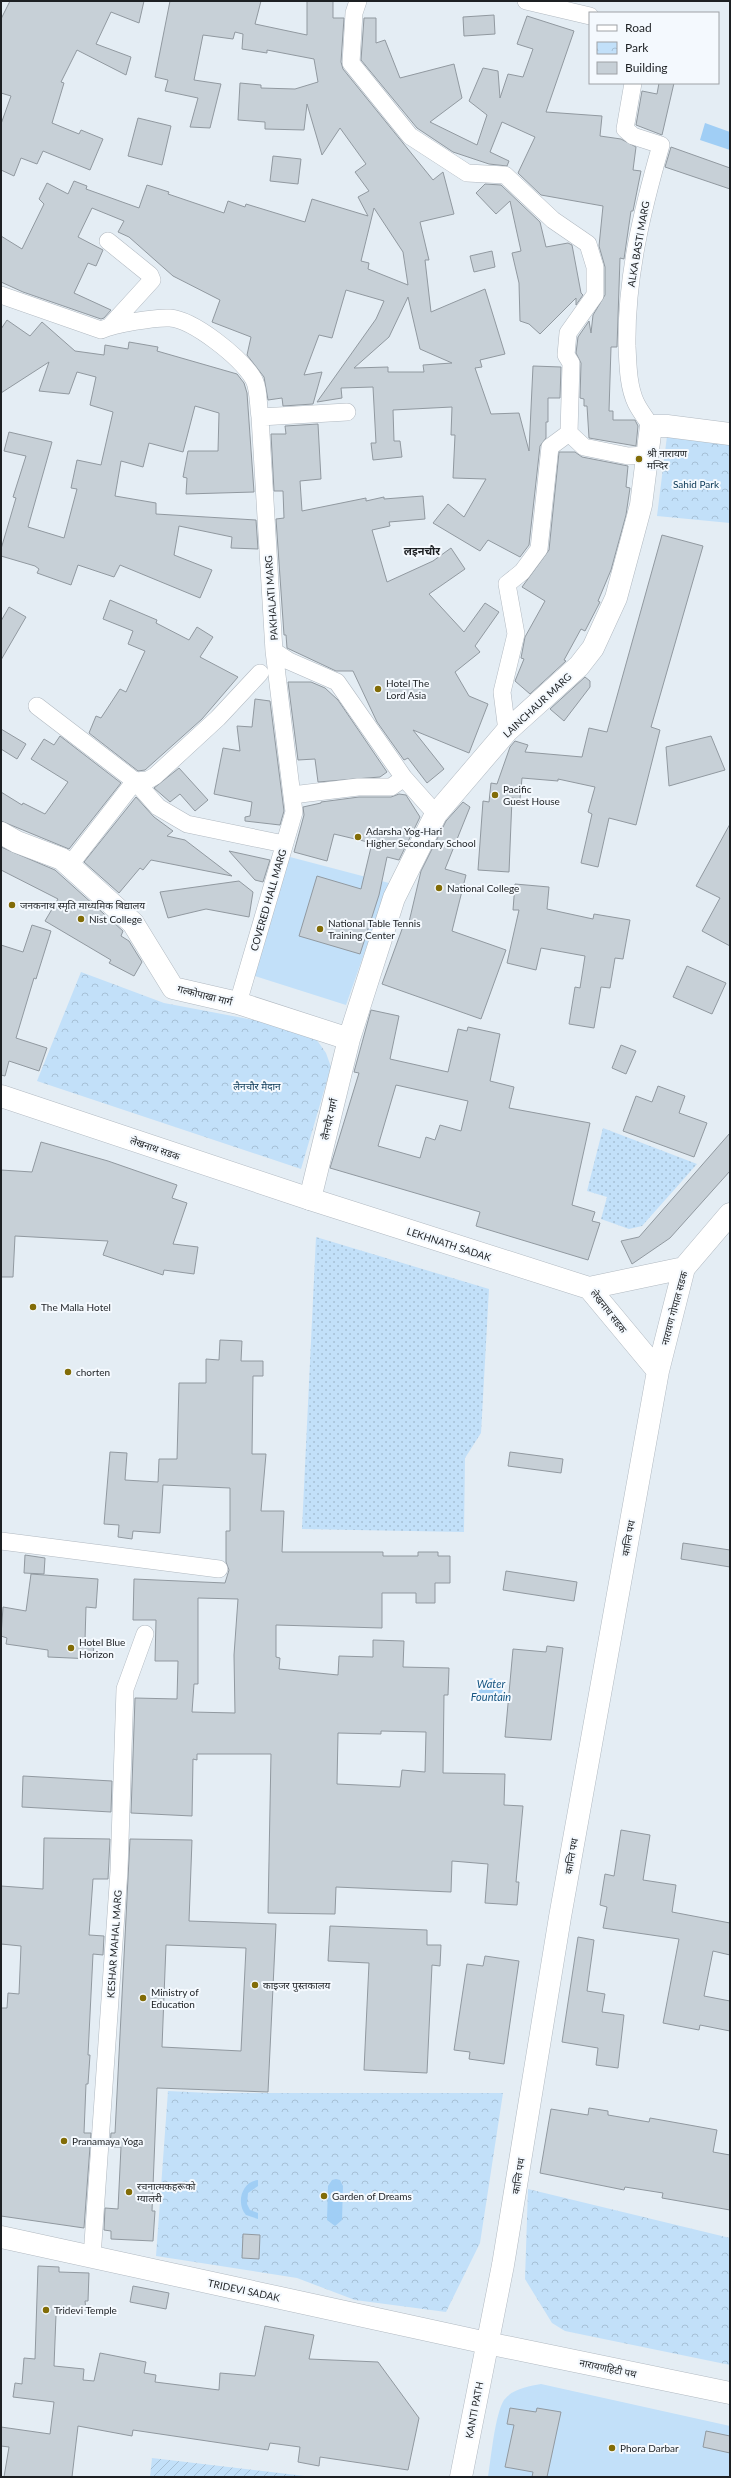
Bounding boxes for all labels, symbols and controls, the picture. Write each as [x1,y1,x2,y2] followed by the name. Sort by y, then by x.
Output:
[589,12,719,84] legend
[625,20,652,35] text: Road
[625,40,649,55] text: Park
[625,60,668,75] text: Building
[625,200,651,288] street label: ALKA BASTI MARG
[647,447,688,471] place label: श्री नारायण मन्दिर
[634,454,644,464] marker: श्री नारायण मन्दिर
[673,478,720,490] park label: Sahid Park
[404,544,441,557] district label: लइनचौर
[262,555,280,641] street label: PAKHALATI MARG
[500,670,574,740] street label: LAINCHAUR MARG
[386,677,429,701] place label: Hotel The Lord Asia
[373,684,383,694] marker: Hotel The Lord Asia
[503,783,560,807] place label: Pacific Guest House
[490,790,500,800] marker: Pacific Guest House
[366,825,476,849] place label: Adarsha Yog-Hari Higher Secondary School
[353,832,363,842] marker: Adarsha Yog-Hari Higher Secondary School
[248,848,288,952] street label: COVERED HALL MARG
[447,882,519,894] place label: National College
[434,883,444,893] marker: National College
[20,899,145,912] place label: जनकनाथ स्मृति माध्यमिक बिद्यालय
[7,900,17,910] marker: जनकनाथ स्मृति माध्यमिक बिद्यालय
[89,913,142,925] place label: Nist College
[76,914,86,924] marker: Nist College
[328,917,420,941] place label: National Table Tennis Training Center
[315,924,325,934] marker: National Table Tennis Training Center
[176,982,235,1008] street label: गल्कोपाखा मार्ग
[233,1080,281,1092] park label: लैनचौर मैदान
[318,1096,340,1141] street label: लैनचौर मार्ग
[129,1134,182,1162] street label: लेखनाथ सडक
[405,1225,493,1263] street label: LEKHNATH SADAK
[658,1269,690,1346] street label: नारायण गोपाल सडक
[588,1287,630,1335] street label: लेखनाथ सडक
[41,1301,111,1313] place label: The Malla Hotel
[28,1302,38,1312] marker: The Malla Hotel
[76,1366,110,1378] place label: chorten
[63,1367,73,1377] marker: chorten
[619,1519,637,1557] street label: कान्ति पथ
[79,1636,125,1660] place label: Hotel Blue Horizon
[66,1643,76,1653] marker: Hotel Blue Horizon
[471,1677,511,1703] water label: Water Fountain
[562,1837,580,1875] street label: कान्ति पथ
[104,1889,124,1999] street label: KESHAR MAHAL MARG
[263,1979,331,1992] place label: काइजर पुस्तकालय
[250,1980,260,1990] marker: काइजर पुस्तकालय
[151,1986,199,2010] place label: Ministry of Education
[138,1993,148,2003] marker: Ministry of Education
[72,2135,143,2147] place label: Pranamaya Yoga
[59,2136,69,2146] marker: Pranamaya Yoga
[509,2157,527,2195] street label: कान्ति पथ
[137,2180,196,2204] place label: रचनात्मकहरूको ग्यालरी
[124,2187,134,2197] marker: रचनात्मकहरूको ग्यालरी
[332,2190,412,2202] place label: Garden of Dreams
[319,2191,329,2201] marker: Garden of Dreams
[207,2277,281,2304] street label: TRIDEVI SADAK
[54,2304,117,2316] place label: Tridevi Temple
[41,2305,51,2315] marker: Tridevi Temple
[578,2356,638,2380] street label: नारायणहिटी पथ
[463,2381,485,2439] street label: KANTI PATH
[620,2442,679,2454] place label: Phora Darbar
[607,2443,617,2453] marker: Phora Darbar

